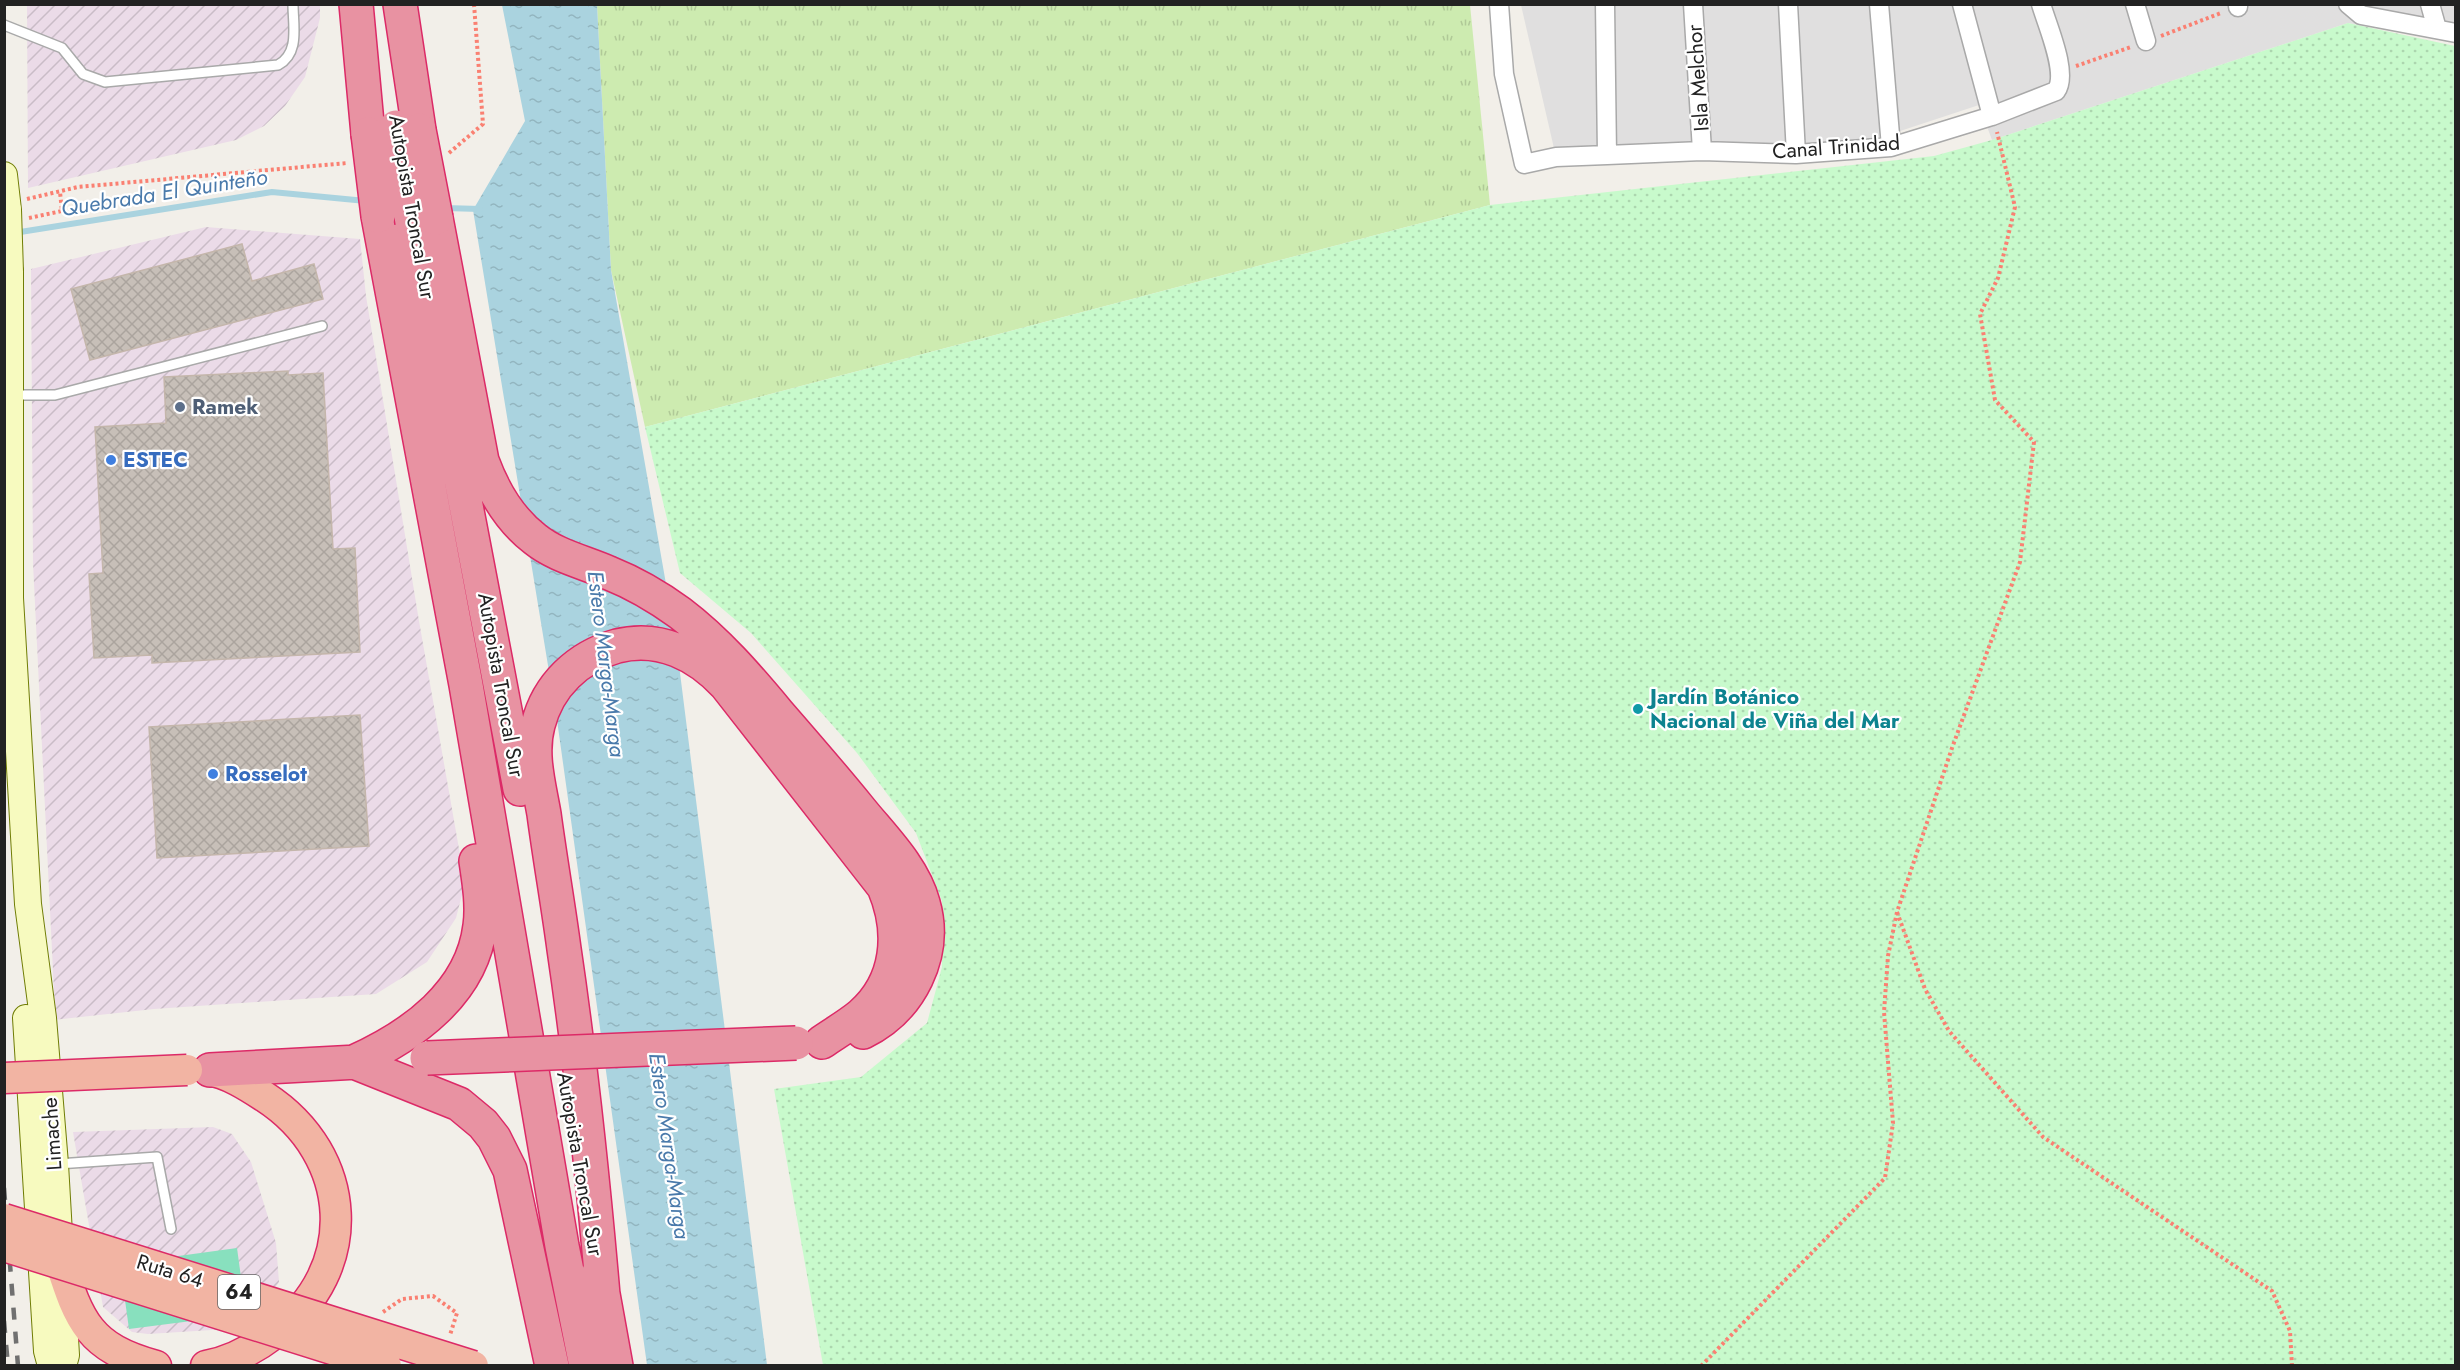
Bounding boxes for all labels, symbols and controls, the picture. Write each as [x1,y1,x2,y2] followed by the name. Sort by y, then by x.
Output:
[1679,23,1717,133] street label: Isla Melchor
[381,112,443,302] street label: Autopista Troncal Sur
[1771,128,1901,166] street label: Canal Trinidad
[58,160,270,224] water label: Quebrada El Quinteño
[192,392,258,422] place label: Ramek
[173,400,187,414] marker: Ramek
[123,445,188,475] place label: ESTEC
[104,453,118,467] marker: ESTEC
[580,569,634,759] water label: Estero Marga-Marga
[470,590,532,780] street label: Autopista Troncal Sur
[1646,682,1900,736] place label: Jardín Botánico Nacional de Viña del Mar
[1631,702,1645,716] marker: Jardín Botánico Nacional de Viña del Mar
[225,759,307,789] place label: Rosselot
[206,767,220,781] marker: Rosselot
[641,1051,699,1241] water label: Estero Marga-Marga
[549,1069,611,1259] street label: Autopista Troncal Sur
[34,1096,70,1172] street label: Limache
[133,1247,207,1295] street label: Ruta 64
[218,1275,260,1309] road number: 64

